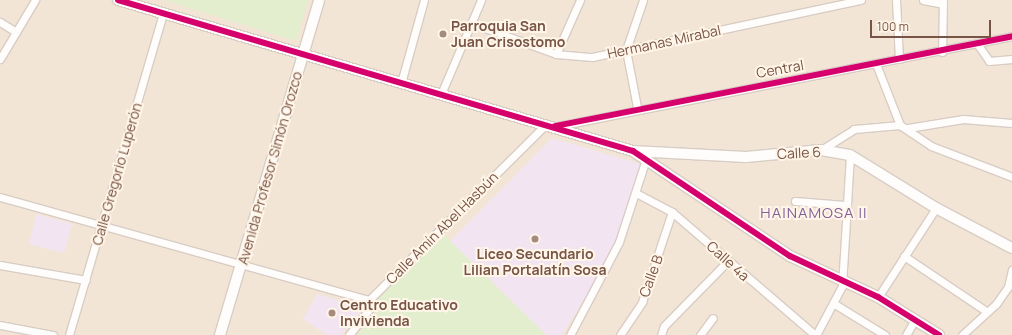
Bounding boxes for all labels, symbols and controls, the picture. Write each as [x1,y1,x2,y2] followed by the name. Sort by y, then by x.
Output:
[872,12,993,38] scale bar
[451,18,565,50] place label: Parroquia San Juan Crisostomo
[877,18,909,35] text: 100 m
[606,22,722,62] street label: Hermanas Mirabal
[438,29,448,39] marker: Parroquia San Juan Crisostomo
[755,57,805,81] street label: Central
[234,69,306,267] street label: Avenida Profesor Simón Orozco
[89,101,145,247] street label: Calle Gregorio Luperón
[777,143,821,163] street label: Calle 6
[383,169,501,287] street label: Calle Amín Abel Hasbún
[760,204,868,222] district label: HAINAMOSA II
[530,234,540,244] marker: Liceo Secundario Lilian Portalatín Sosa
[703,238,753,284] street label: Calle 4a
[464,246,606,278] place label: Liceo Secundario Lilian Portalatín Sosa
[636,253,666,299] street label: Calle B
[340,297,458,330] place label: Centro Educativo Invivienda
[327,308,337,318] marker: Centro Educativo Invivienda

